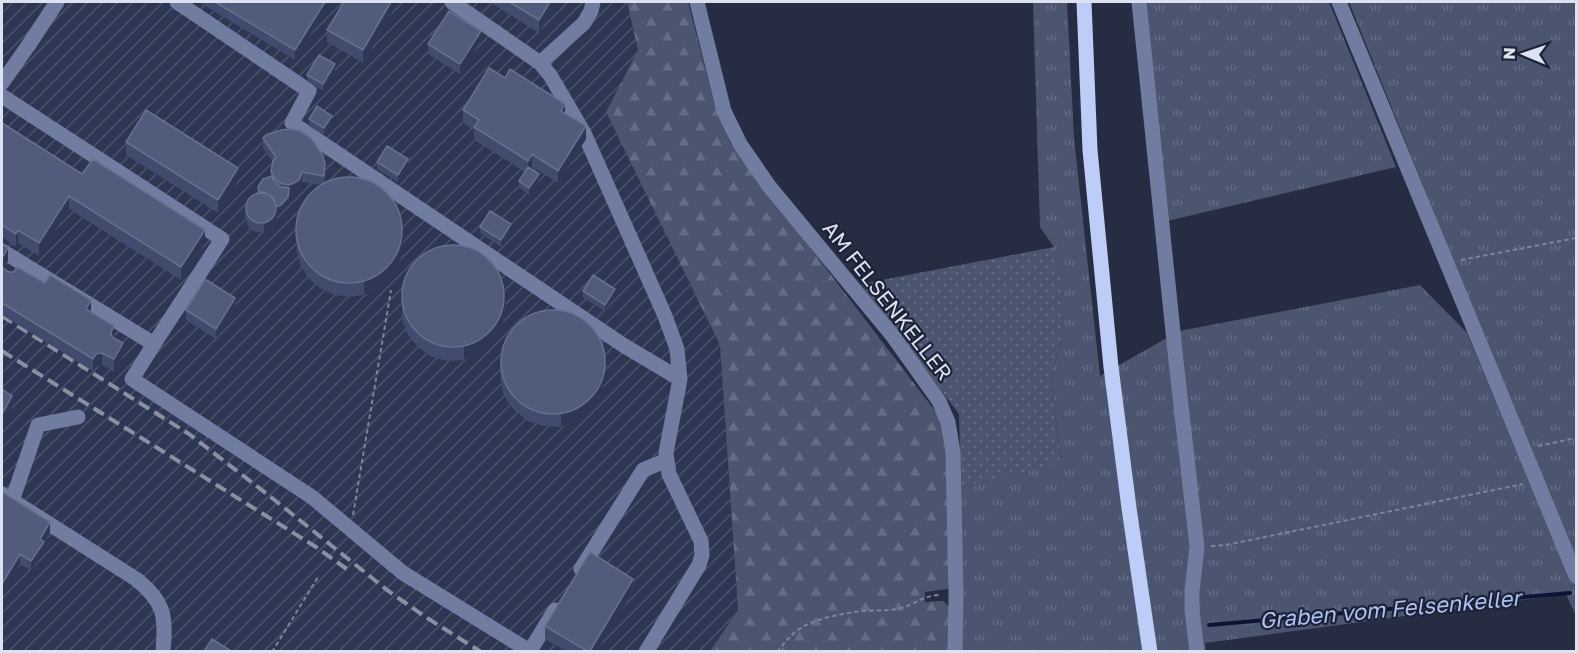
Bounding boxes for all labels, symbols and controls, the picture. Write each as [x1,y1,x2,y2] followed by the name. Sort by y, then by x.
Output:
[1494,24,1554,84] north arrow
[1499,47,1519,60] text: N
[818,216,958,385] street label: AM FELSENKELLER
[1258,583,1525,633] water label: Graben vom Felsenkeller

